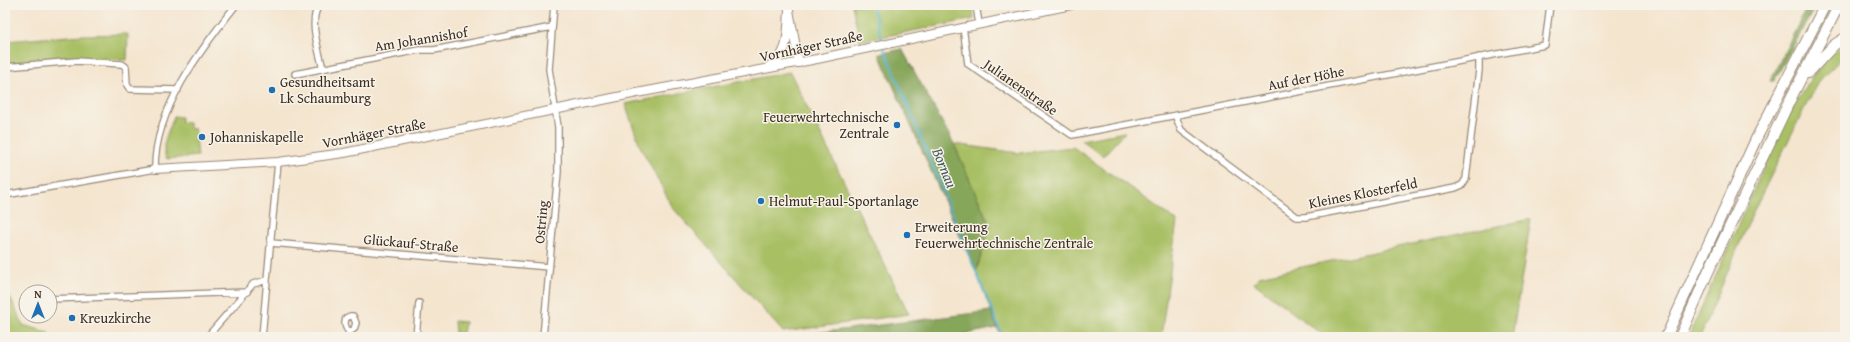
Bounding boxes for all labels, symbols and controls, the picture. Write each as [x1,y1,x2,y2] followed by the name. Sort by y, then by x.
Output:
[373,22,470,56] street label: Am Johannishof
[758,25,865,67] street label: Vornhäger Straße
[978,53,1062,120] street label: Julianenstraße
[1266,61,1346,95] street label: Auf der Höhe
[280,72,375,108] place label: Gesundheitsamt Lk Schaumburg
[267,85,277,95] marker: Gesundheitsamt Lk Schaumburg
[763,107,889,143] place label: Feuerwehrtechnische Zentrale
[321,113,428,153] street label: Vornhäger Straße
[892,120,902,130] marker: Feuerwehrtechnische Zentrale
[208,127,304,147] place label: Johanniskapelle
[197,132,207,142] marker: Johanniskapelle
[927,144,963,192] water label: Bornau
[1307,173,1420,213] street label: Kleines Klosterfeld
[769,191,919,211] place label: Helmut-Paul-Sportanlage
[756,196,766,206] marker: Helmut-Paul-Sportanlage
[529,199,553,245] street label: Ostring
[915,217,1094,253] place label: Erweiterung Feuerwehrtechnische Zentrale
[363,229,460,257] street label: Glückauf-Straße
[902,230,912,240] marker: Erweiterung Feuerwehrtechnische Zentrale
[18,284,58,324] north arrow
[34,286,42,302] text: N
[80,308,152,328] place label: Kreuzkirche
[67,313,77,323] marker: Kreuzkirche

